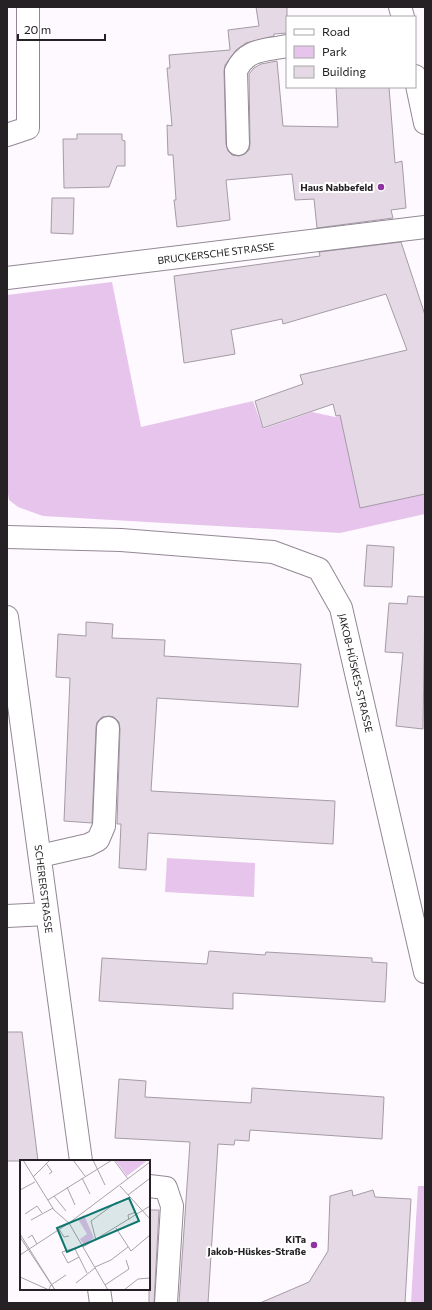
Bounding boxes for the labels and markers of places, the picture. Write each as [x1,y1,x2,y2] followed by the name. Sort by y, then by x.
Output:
[300,181,373,193] place label: Haus Nabbefeld
[376,182,386,192] marker: Haus Nabbefeld
[208,1233,306,1257] place label: KiTa Jakob-Hüskes-Straße
[309,1240,319,1250] marker: KiTa Jakob-Hüskes-Straße

